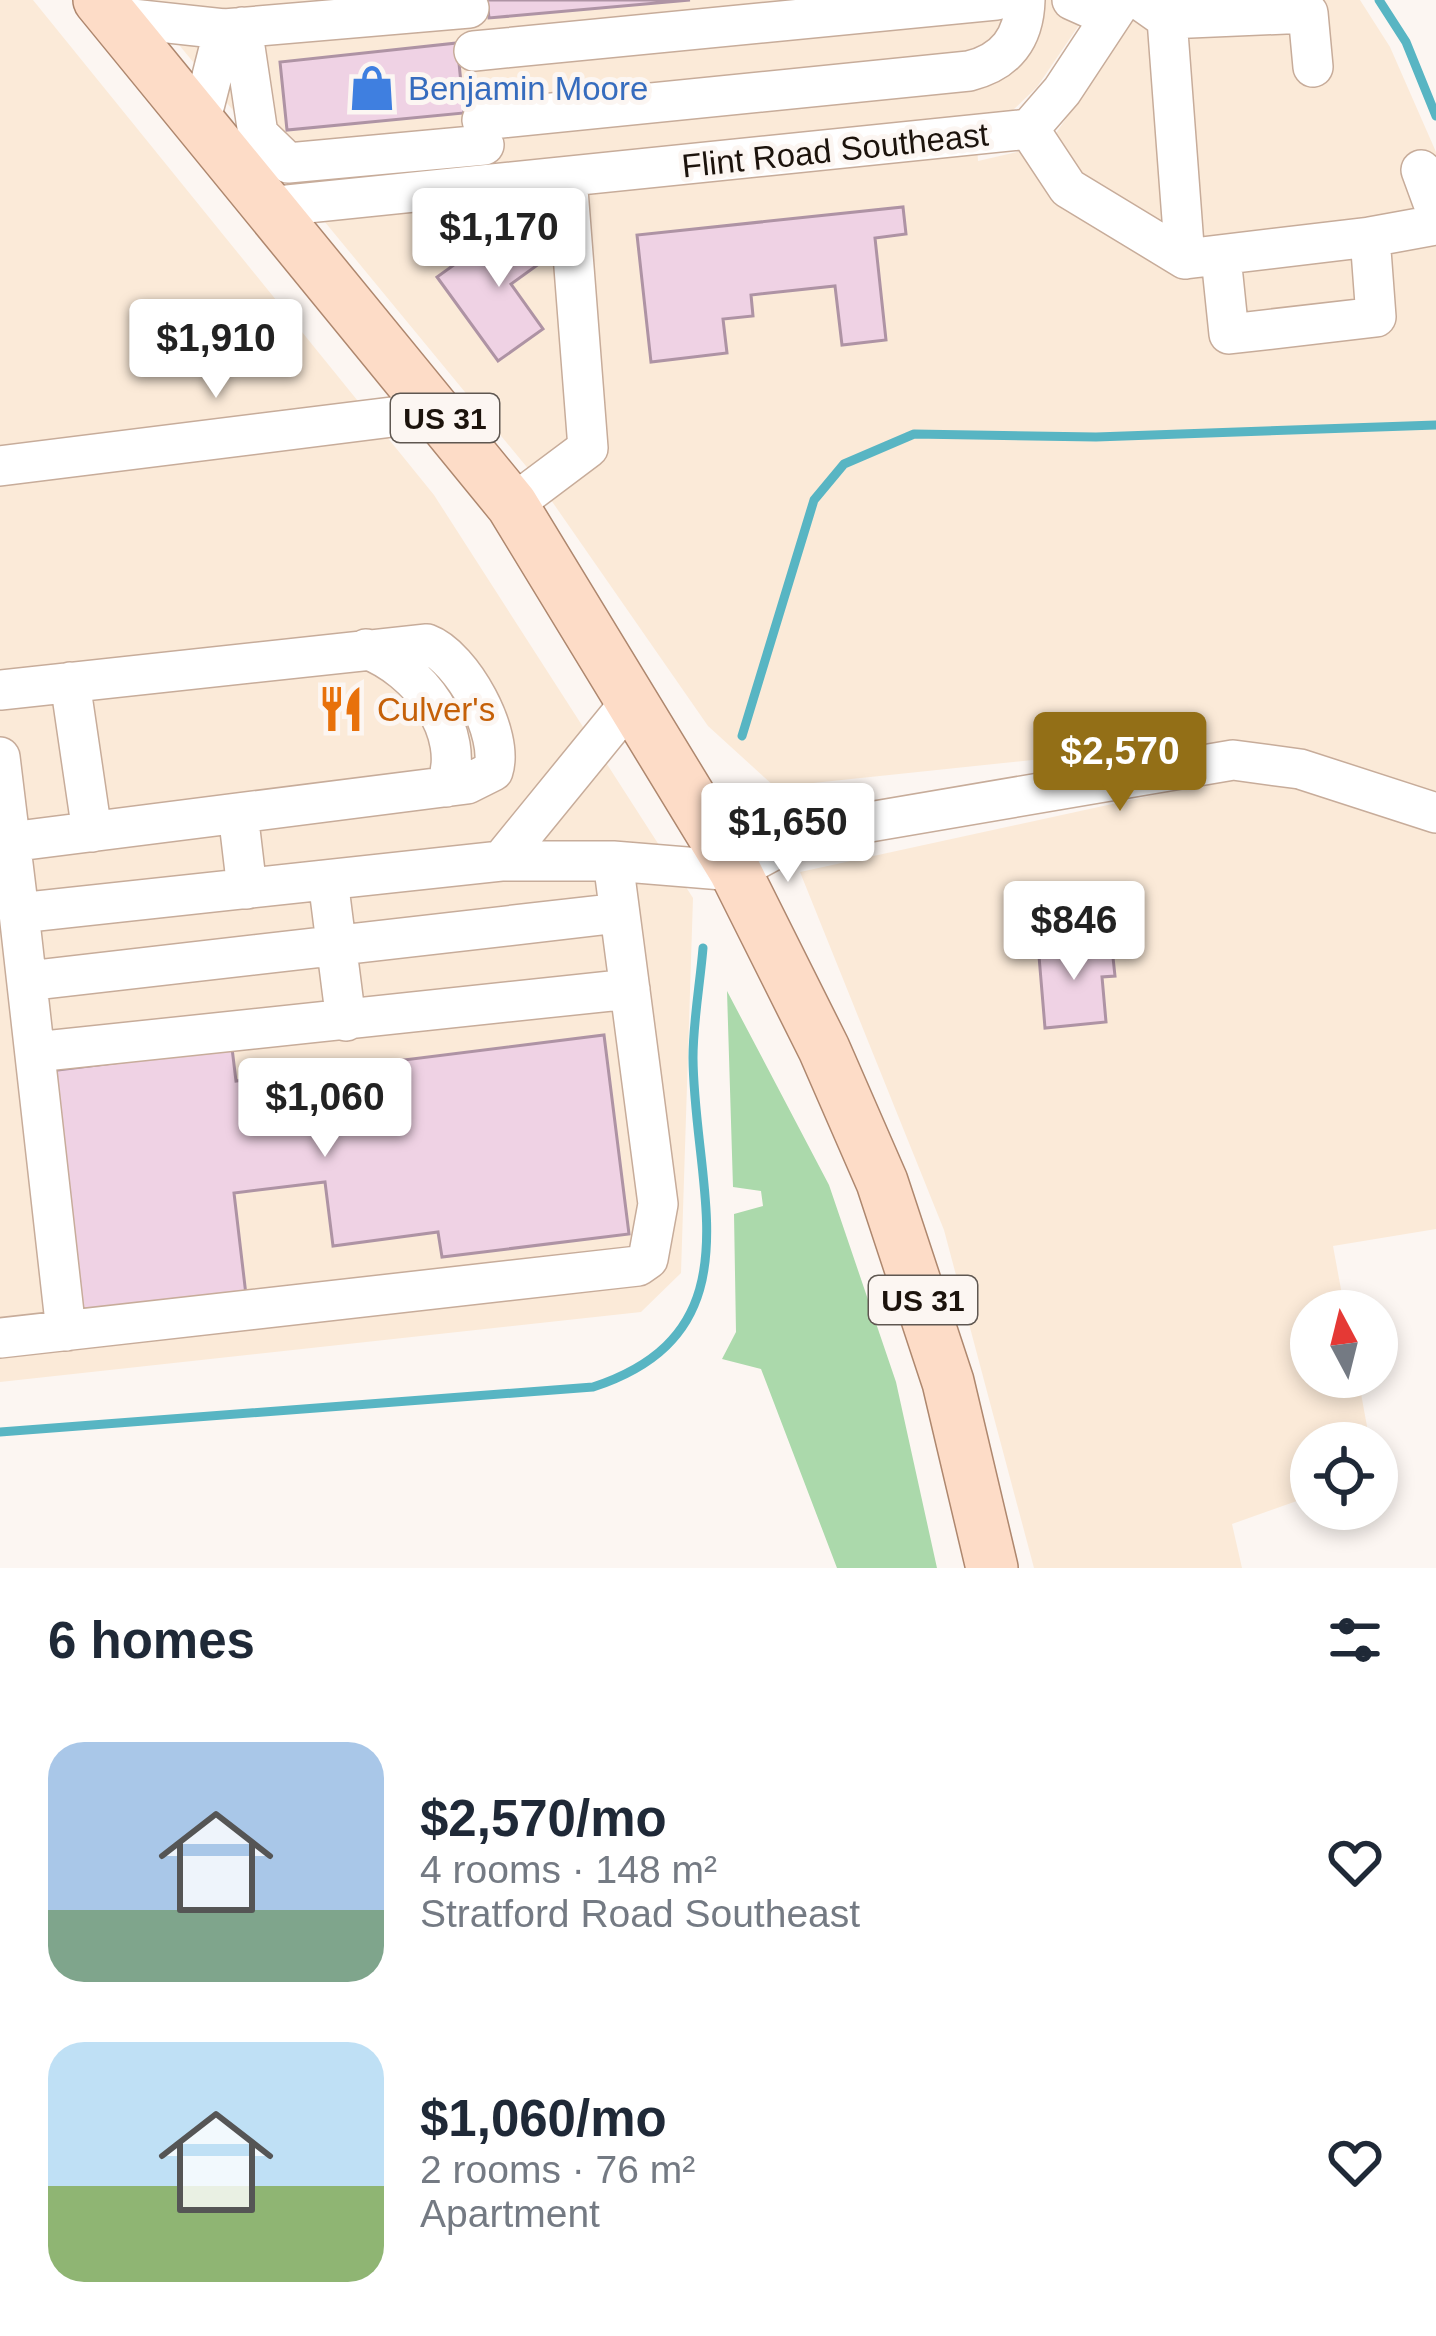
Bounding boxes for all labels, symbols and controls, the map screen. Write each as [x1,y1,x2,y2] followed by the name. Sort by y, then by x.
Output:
[347,63,397,113] shop icon: Benjamin Moore
[408,70,648,107] place label: Benjamin Moore
[680,115,990,185] street label: Flint Road Southeast
[401,188,597,290] pin: $1,170
[439,205,559,248] text: $1,170
[118,299,314,401] pin: $1,910
[156,316,276,359] text: $1,910
[391,394,499,442] road number: US 31
[316,684,366,734] restaurant icon: Culver's
[377,691,495,728] place label: Culver's
[1022,712,1218,814] pin: $2,570
[1060,729,1180,772] text: $2,570
[690,783,886,885] pin: $1,650
[728,800,848,843] text: $1,650
[1003,881,1145,983] pin: $846
[1031,898,1117,941] text: $846
[227,1058,423,1160] pin: $1,060
[265,1075,385,1118] text: $1,060
[869,1276,977,1324] road number: US 31
[1290,1290,1398,1398] north arrow
[1290,1290,1398,1530] map controls
[1290,1422,1398,1530] button: locate
[1322,1607,1388,1673] icon: filters
[48,1612,255,1669] text: 6 homes
[144,1790,288,1934] icon: home
[420,1790,667,1847] text: $2,570/mo
[1322,1829,1388,1895] icon: heart
[420,1848,717,1891] text: 4 rooms · 148 m²
[420,1892,860,1935] text: Stratford Road Southeast
[144,2090,288,2234] icon: home
[420,2090,667,2147] text: $1,060/mo
[1322,2129,1388,2195] icon: heart
[420,2148,695,2191] text: 2 rooms · 76 m²
[420,2192,600,2235] text: Apartment

